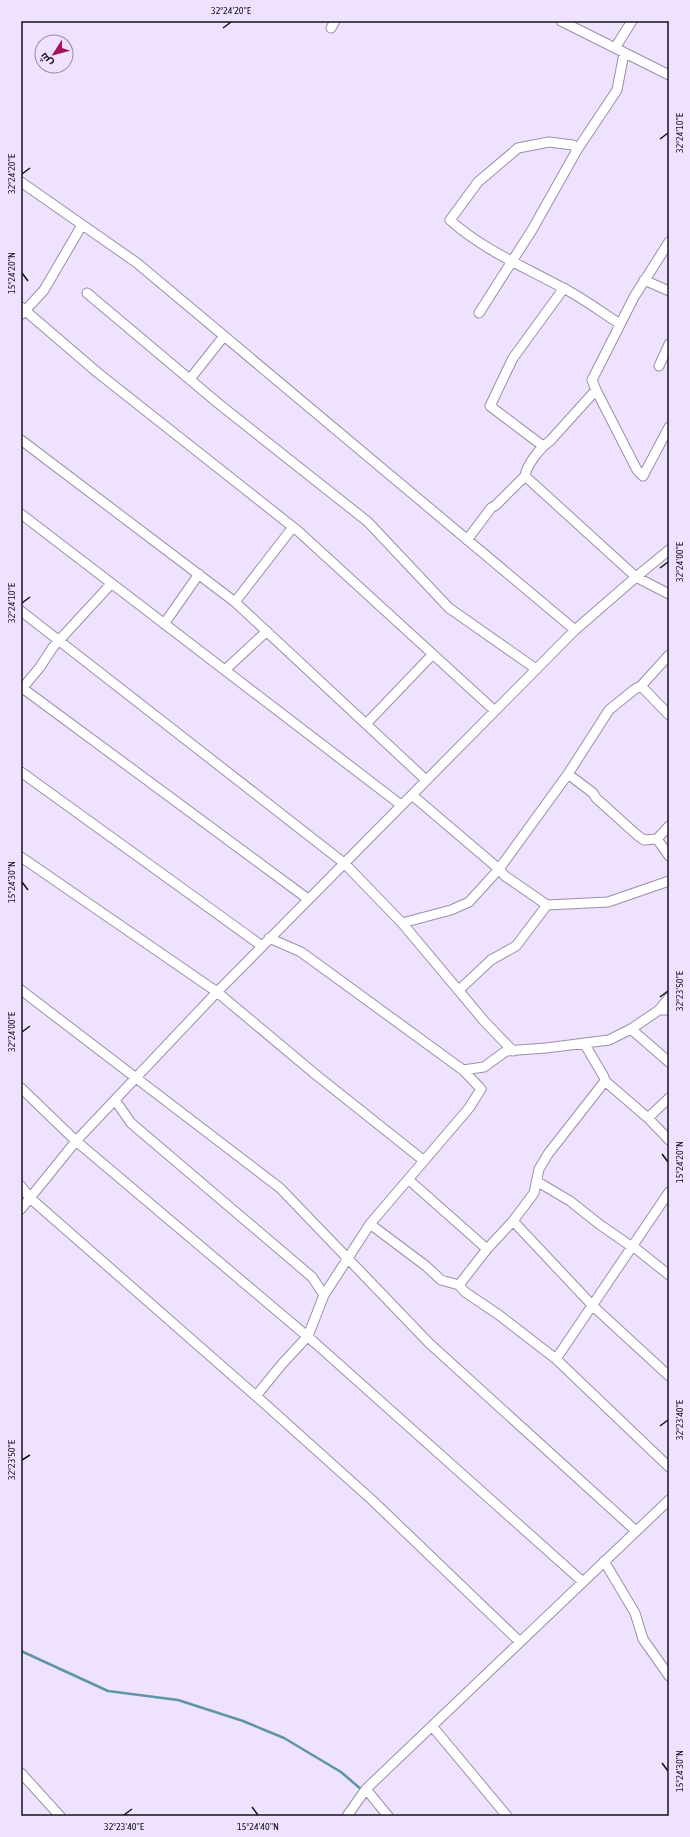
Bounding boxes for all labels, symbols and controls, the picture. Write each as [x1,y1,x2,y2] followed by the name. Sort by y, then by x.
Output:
[211,5,252,16] text: 32°24'20"E
[34,34,74,74] north arrow
[37,50,56,69] text: ش
[674,112,685,153] text: 32°24'10"E
[6,153,17,194] text: 32°24'20"E
[6,252,17,294] text: 15°24'20"N
[674,541,685,582] text: 32°24'00"E
[6,582,17,623] text: 32°24'10"E
[6,861,17,903] text: 15°24'30"N
[674,970,685,1011] text: 32°23'50"E
[6,1011,17,1052] text: 32°24'00"E
[674,1141,685,1183] text: 15°24'20"N
[674,1399,685,1440] text: 32°23'40"E
[6,1439,17,1480] text: 32°23'50"E
[674,1750,685,1792] text: 15°24'30"N
[104,1821,145,1832] text: 32°23'40"E
[237,1821,279,1832] text: 15°24'40"N

